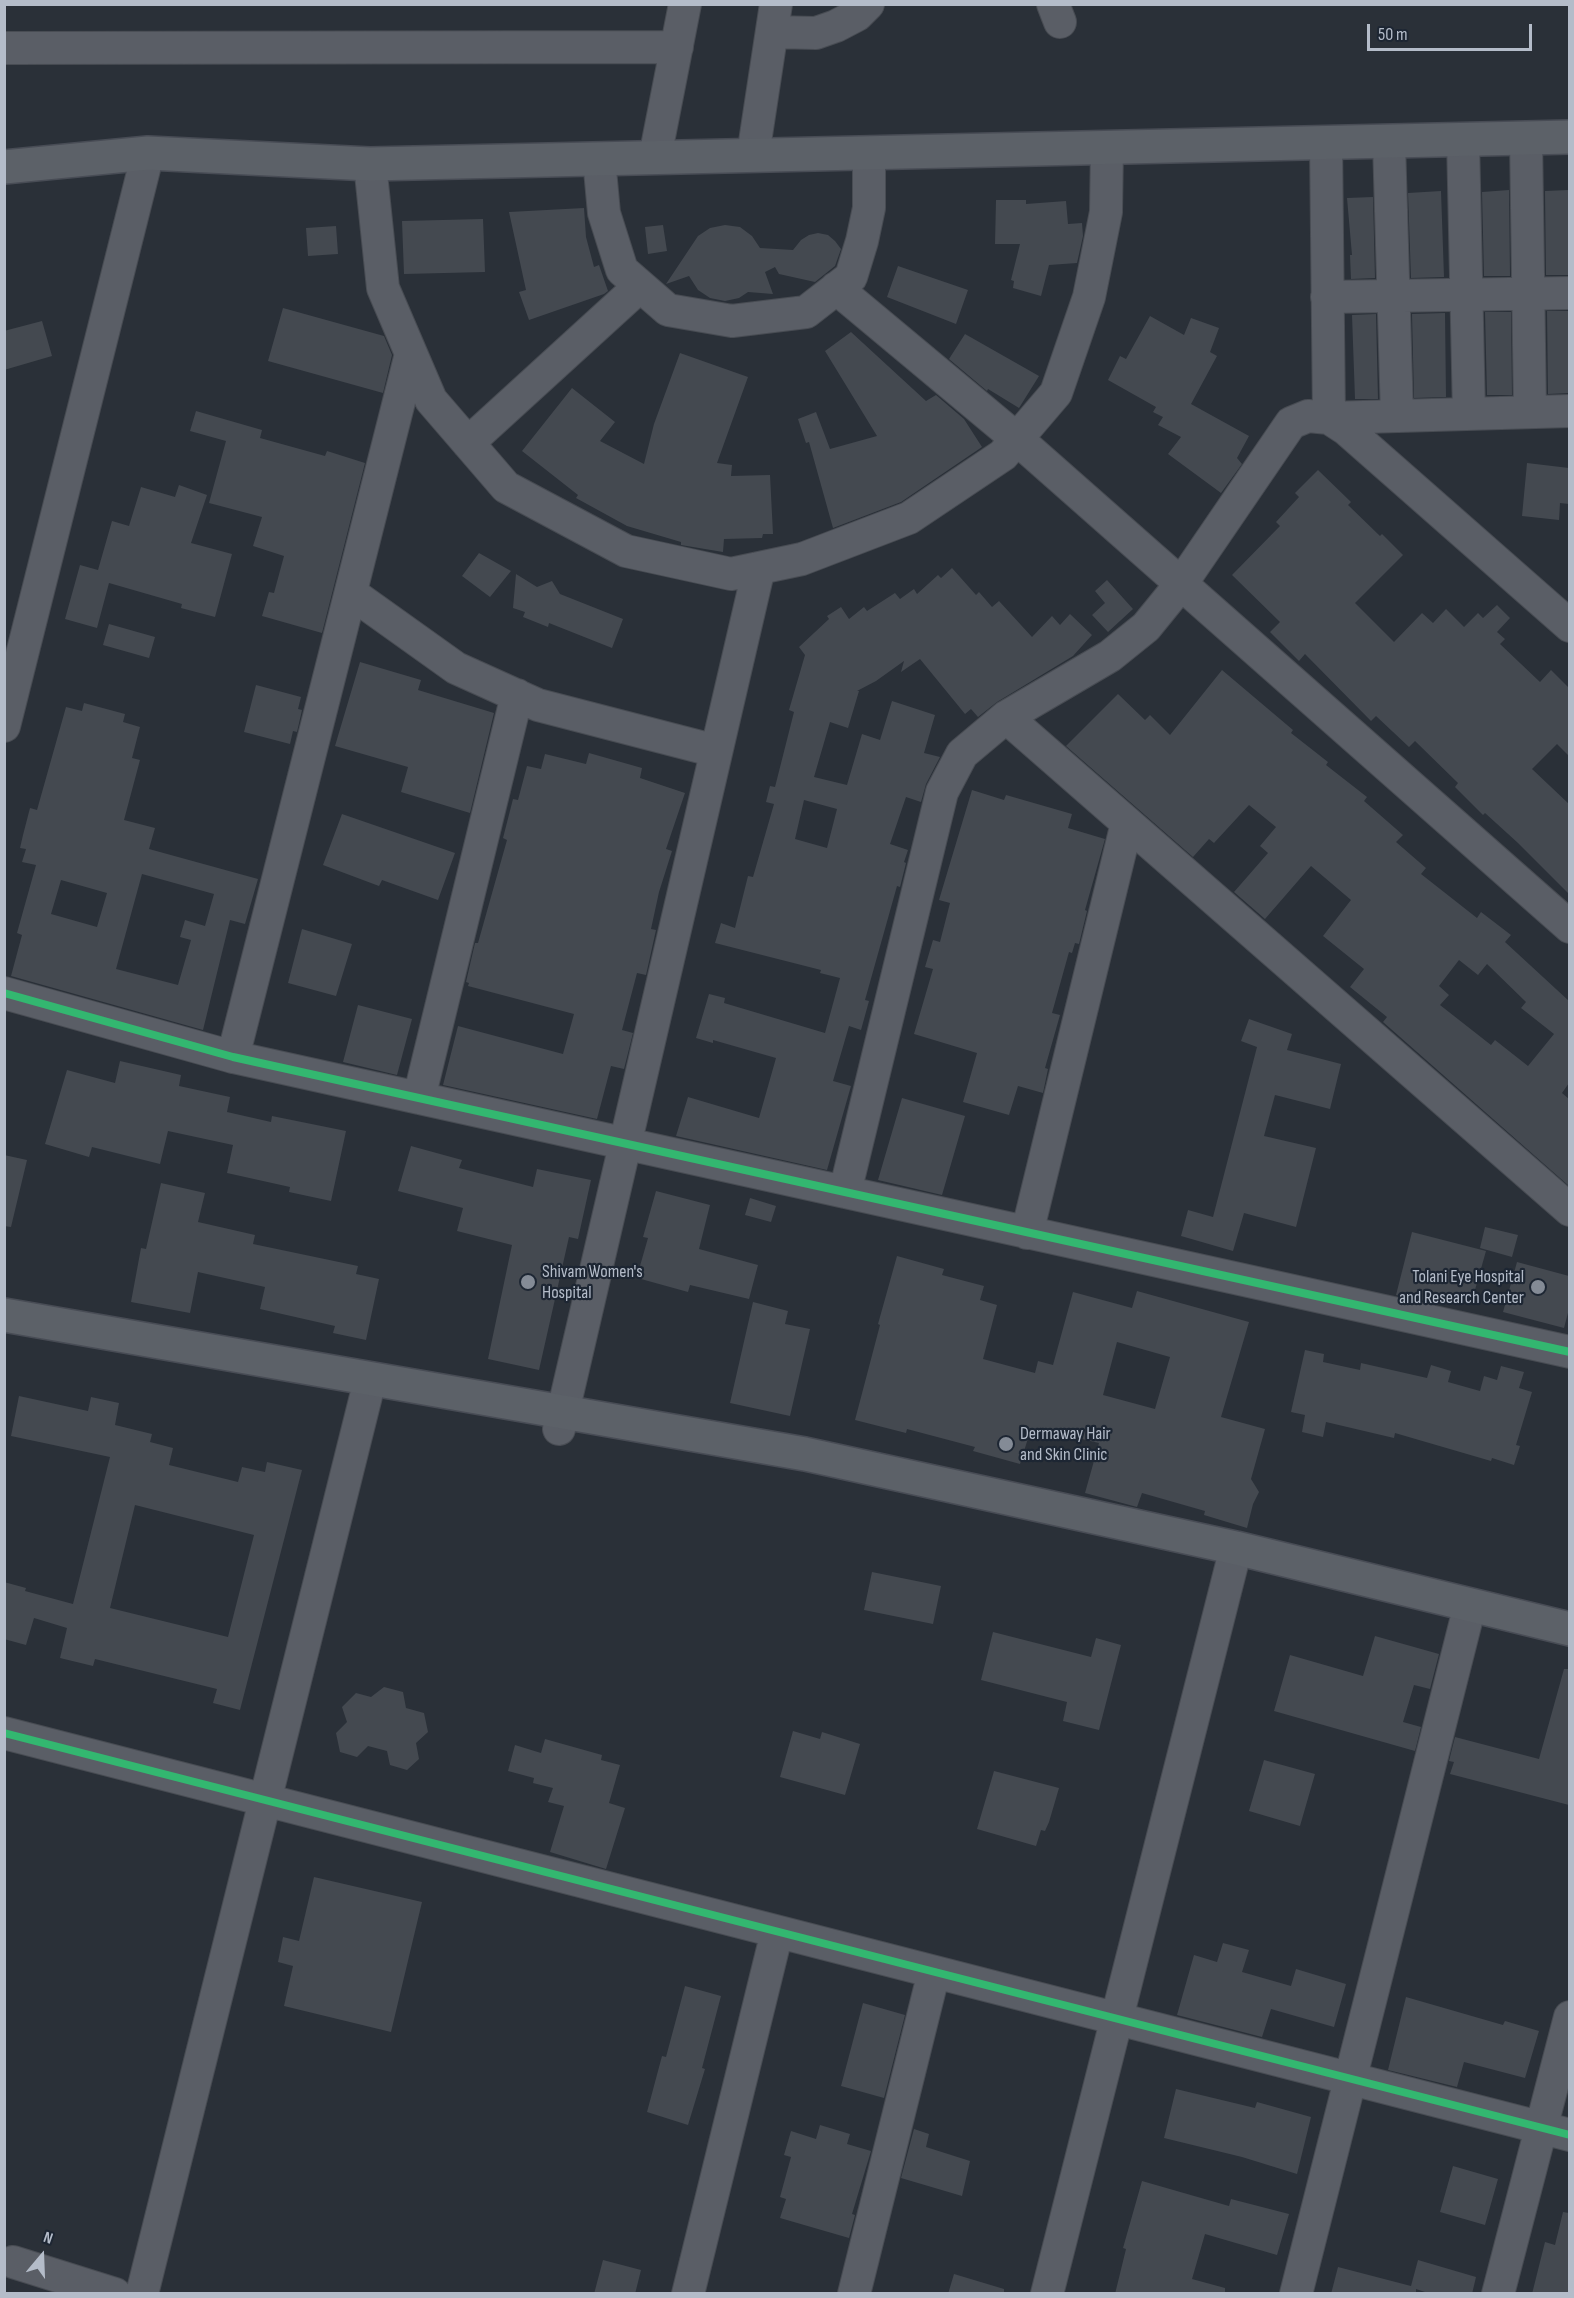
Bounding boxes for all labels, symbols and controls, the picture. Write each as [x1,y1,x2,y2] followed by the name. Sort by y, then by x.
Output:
[1370,12,1535,50] scale bar
[1378,24,1408,45] text: 50 m
[542,1261,643,1304] place label: Shivam Women's Hospital
[1399,1266,1524,1308] place label: Tolani Eye Hospital and Research Center
[519,1273,537,1291] marker: Shivam Women's Hospital
[1529,1278,1547,1296] marker: Tolani Eye Hospital and Research Center
[1020,1423,1111,1466] place label: Dermaway Hair and Skin Clinic
[997,1435,1015,1453] marker: Dermaway Hair and Skin Clinic
[12,2226,72,2286] north arrow
[41,2228,55,2249] text: N

